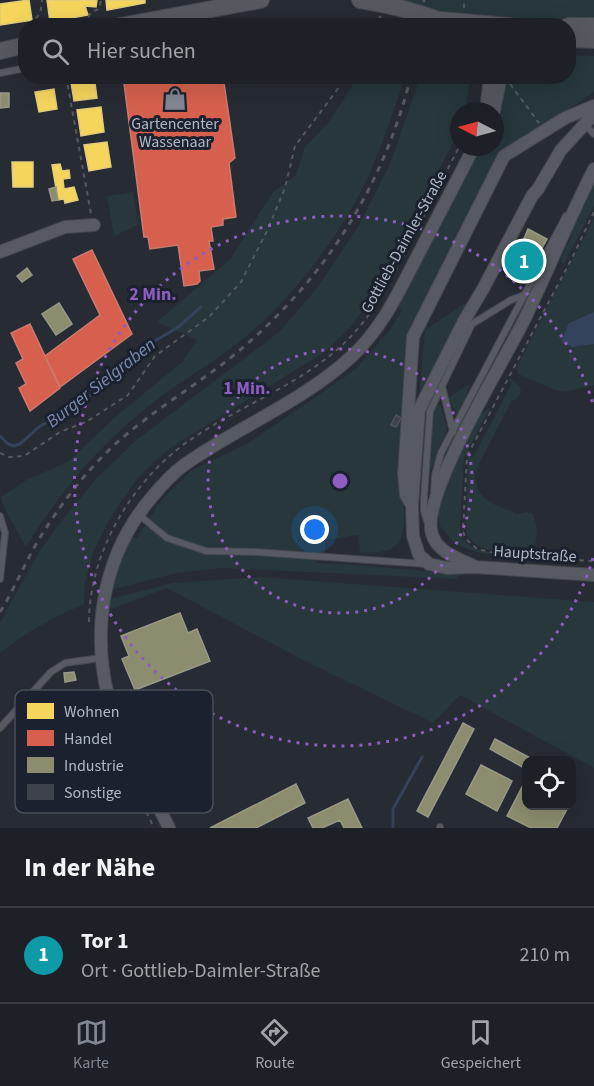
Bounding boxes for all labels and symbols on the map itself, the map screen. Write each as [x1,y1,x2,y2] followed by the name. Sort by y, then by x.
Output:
[162,86,188,112] shop icon: Gartencenter Wassenaar
[450,102,504,156] north arrow
[131,113,219,153] place label: Gartencenter Wassenaar
[356,167,452,317] street label: Gottlieb-Daimler-Straße
[504,238,544,284] pin: 1
[129,282,177,307] text: 2 Min.
[41,332,161,434] water label: Burger Sielgraben
[223,376,271,401] text: 1 Min.
[330,471,350,491] centre of rings
[300,515,329,544] your location
[493,540,577,568] street label: Hauptstraße
[15,690,213,813] legend
[64,701,119,723] text: Wohnen
[64,728,112,750] text: Handel
[64,755,124,777] text: Industrie
[64,782,122,804] text: Sonstige

